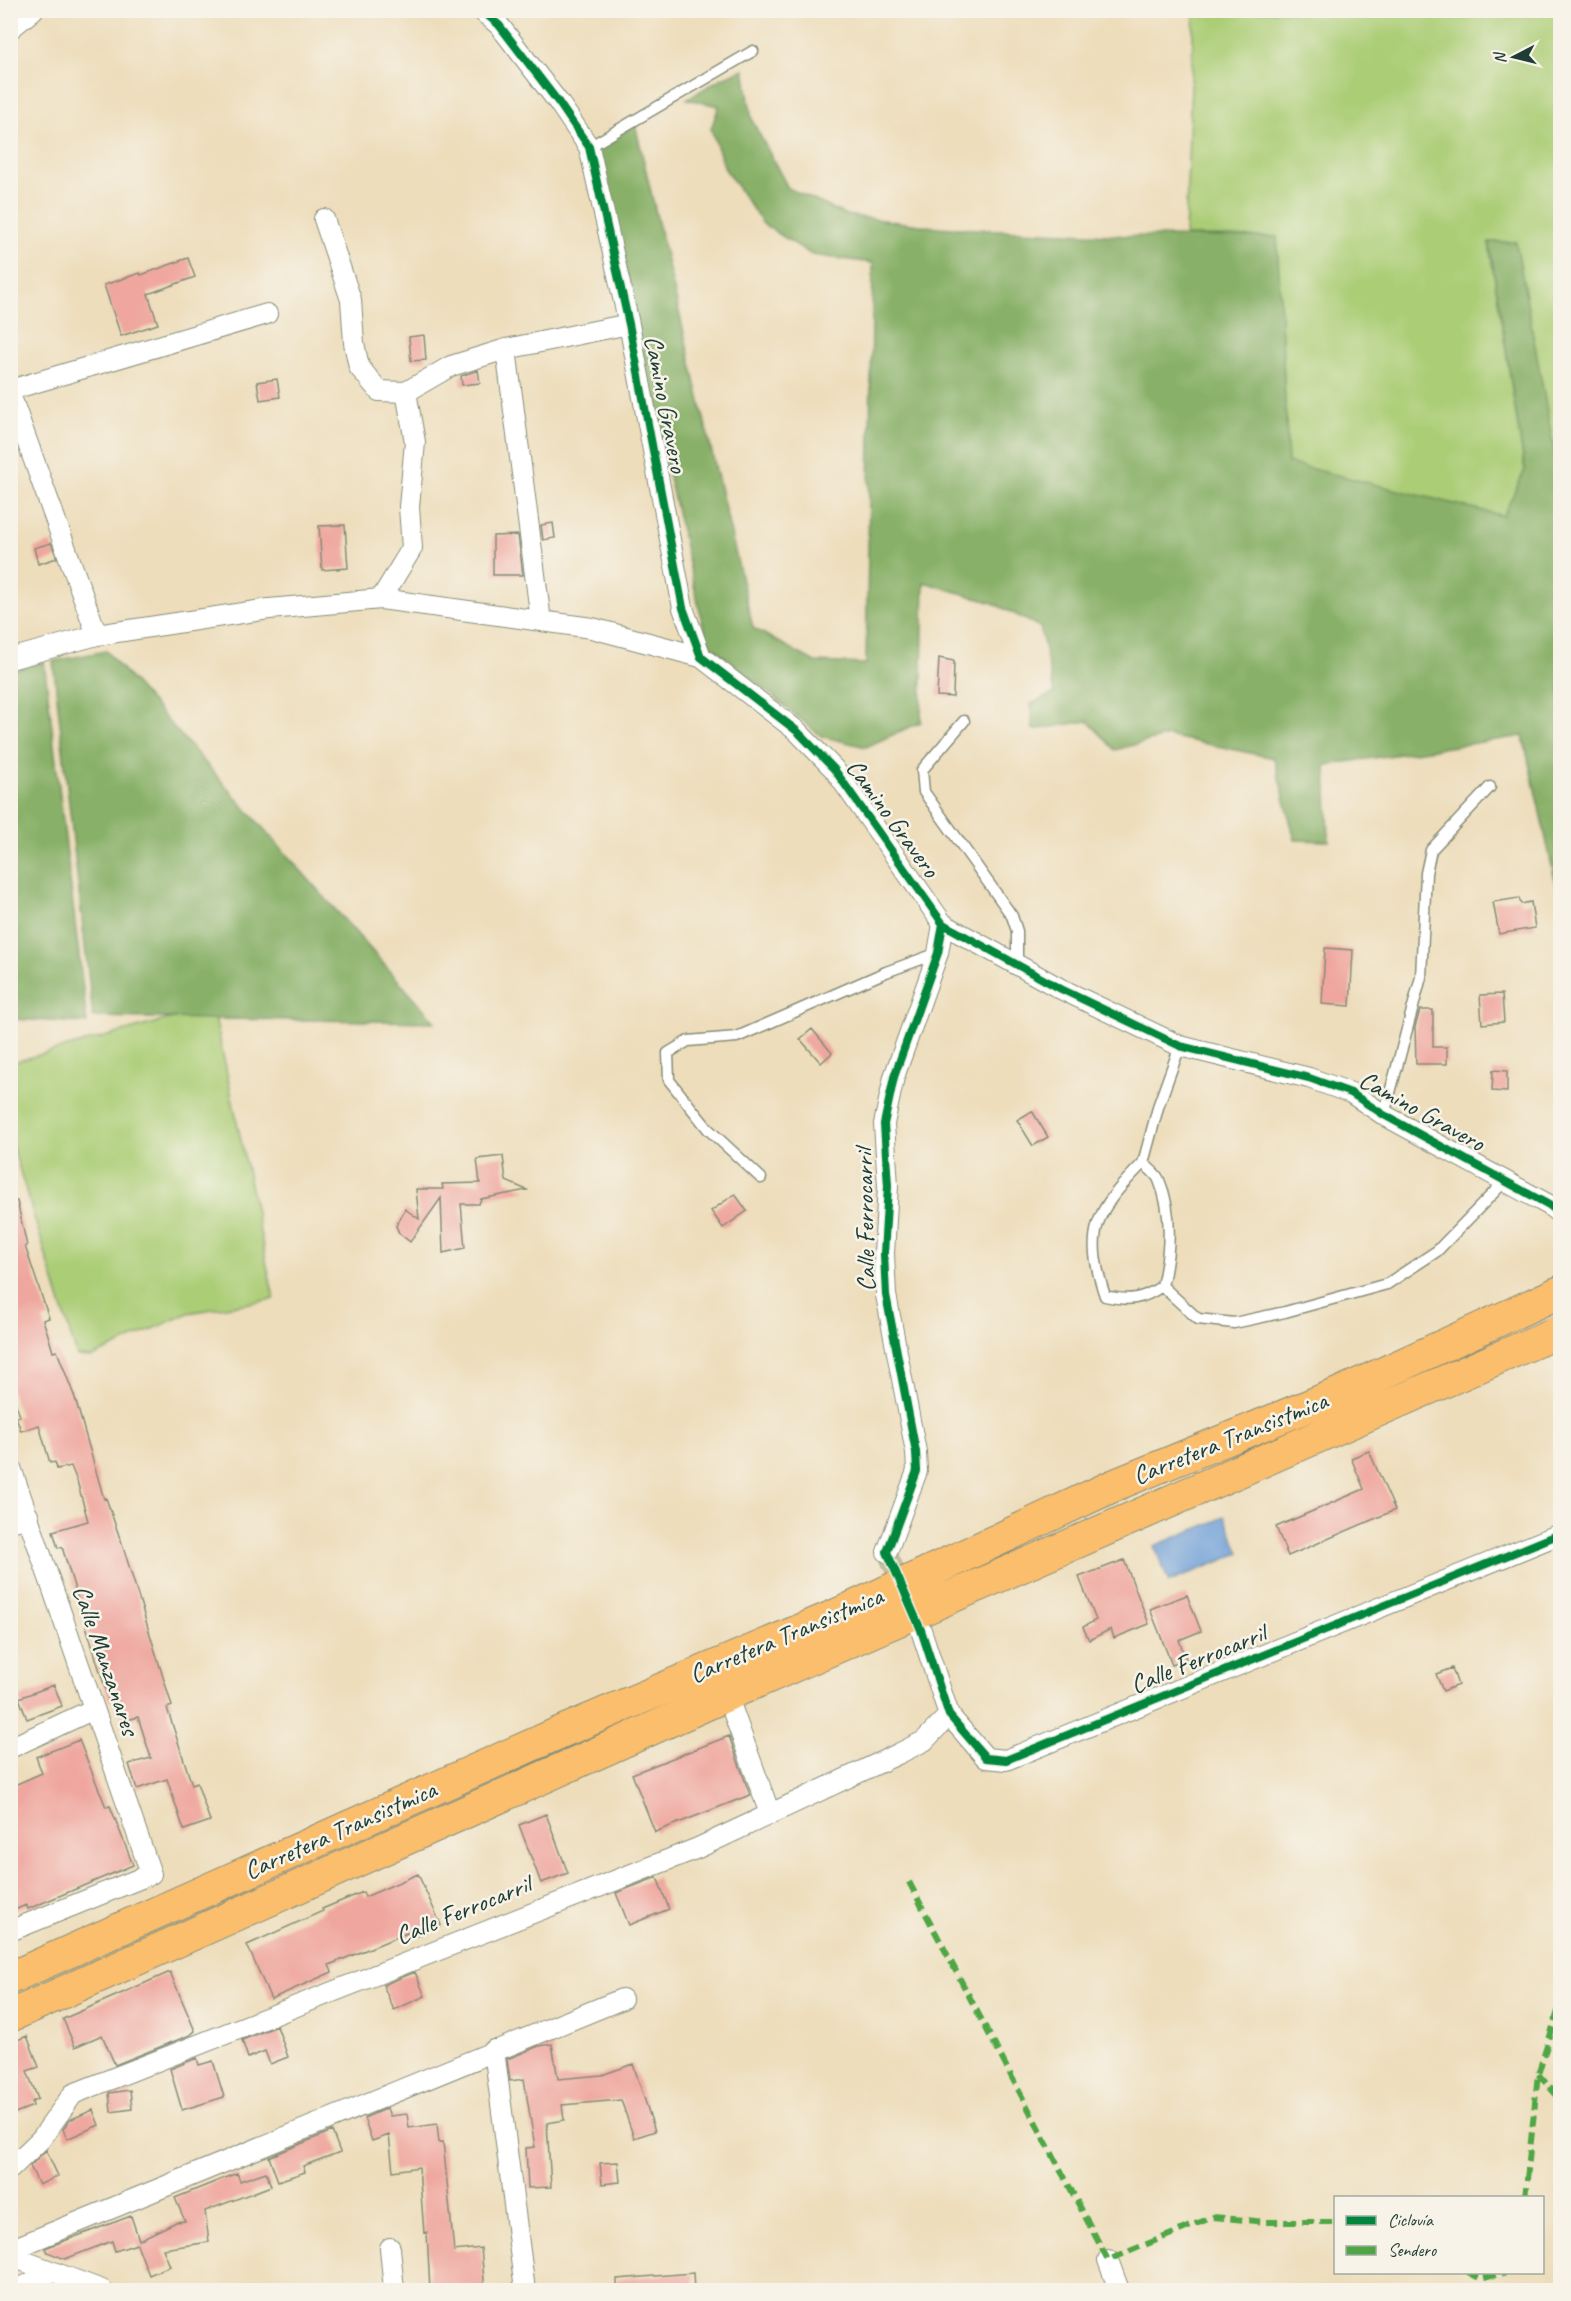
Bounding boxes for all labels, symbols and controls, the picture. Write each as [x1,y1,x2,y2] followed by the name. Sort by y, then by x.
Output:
[1484,27,1544,87] north arrow
[1489,50,1511,65] text: N
[637,333,696,477] street label: Camino Gravero
[839,752,948,885] street label: Camino Gravero
[1353,1063,1492,1160] street label: Camino Gravero
[847,1144,883,1292] street label: Calle Ferrocarril
[1128,1383,1334,1492] street label: Carretera Transistmica
[684,1579,889,1691] street label: Carretera Transistmica
[65,1581,148,1741] street label: Calle Manzanares
[1125,1615,1275,1701] street label: Calle Ferrocarril
[239,1772,443,1887] street label: Carretera Transistmica
[390,1866,540,1952] street label: Calle Ferrocarril
[1334,2196,1544,2274] legend
[1388,2209,1434,2231] text: Ciclovía
[1388,2239,1438,2261] text: Sendero

